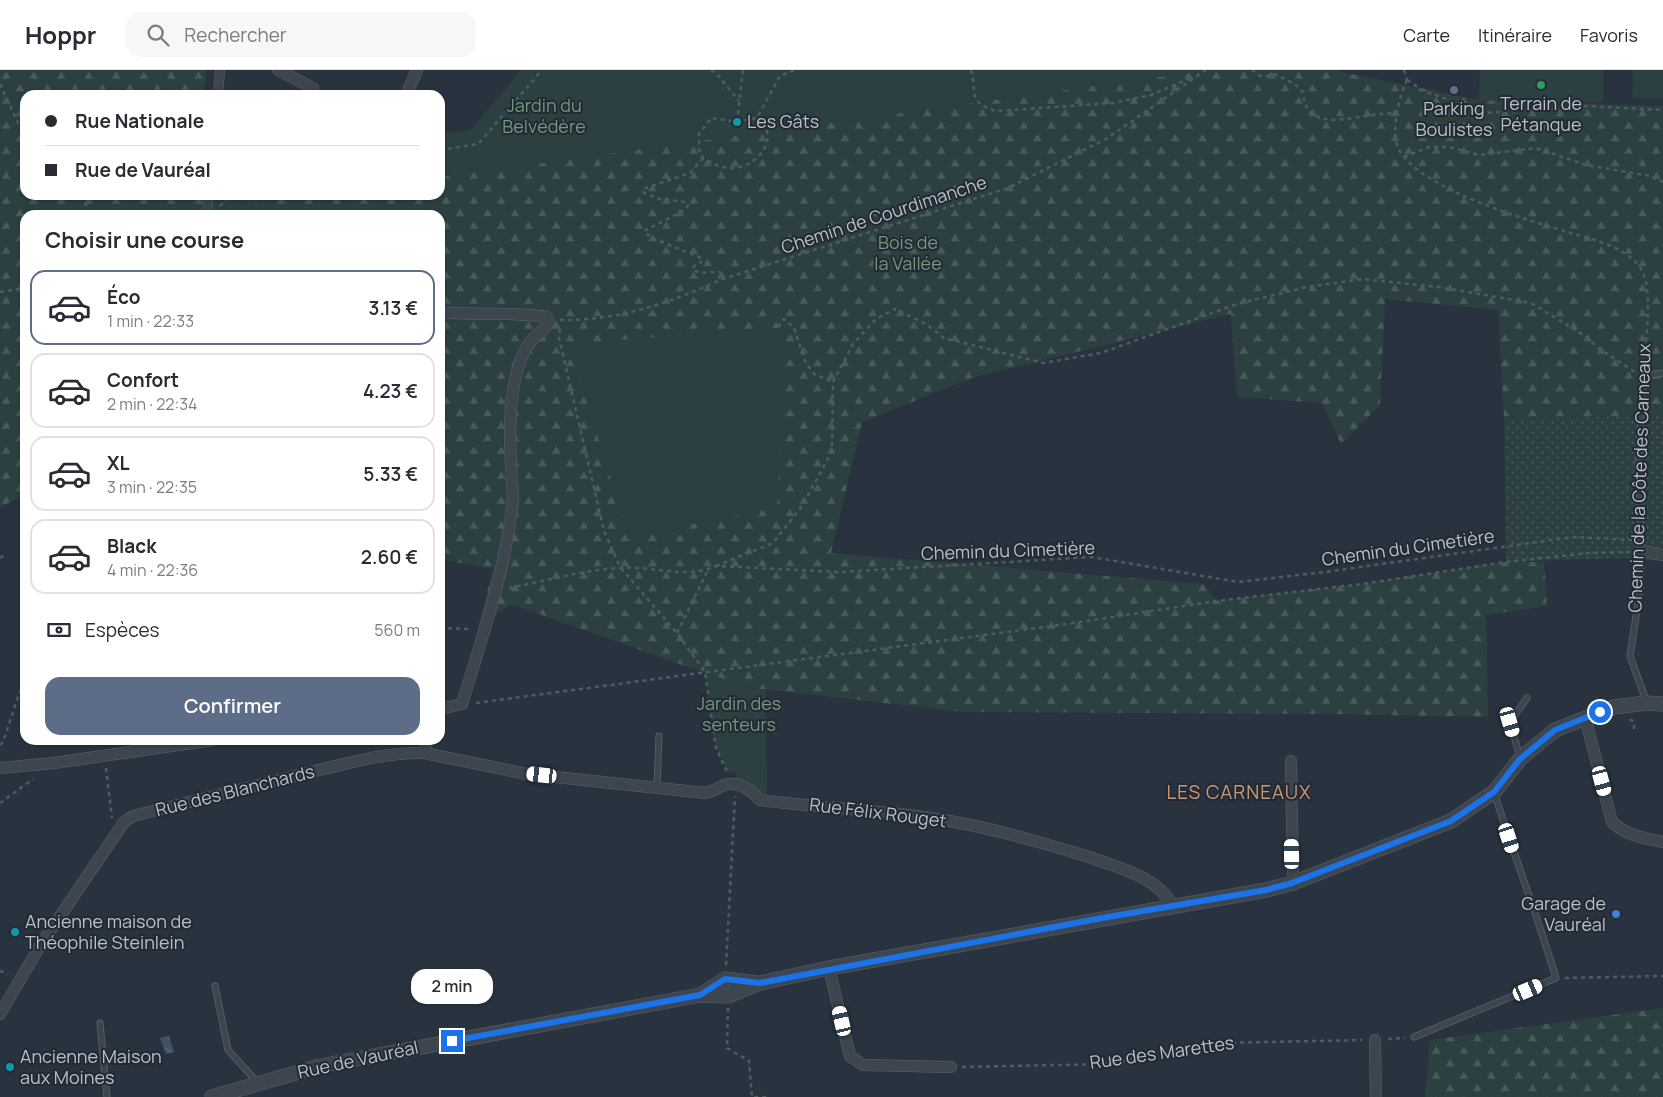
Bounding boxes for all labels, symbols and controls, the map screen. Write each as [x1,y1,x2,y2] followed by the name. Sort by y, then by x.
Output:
[126,12,476,57] search box
[25,18,96,51] text: Hoppr
[144,21,172,49] icon: search
[184,22,287,48] text: Rechercher
[1403,23,1450,47] text: Carte
[1478,23,1552,47] text: Itinéraire
[1580,23,1638,47] text: Favoris
[1535,79,1547,91] marker: Terrain de Pétanque
[1448,84,1460,96] marker: Parking Boulistes
[1500,91,1582,136] place label: Terrain de Pétanque
[502,93,586,138] park label: Jardin du Belvédère
[1415,96,1493,141] place label: Parking Boulistes
[75,108,204,134] text: Rue Nationale
[747,109,819,133] place label: Les Gâts
[731,116,743,128] marker: Les Gâts
[75,157,211,183] text: Rue de Vauréal
[778,169,990,259] street label: Chemin de Courdimanche
[45,225,244,255] text: Choisir une course
[874,230,942,275] park label: Bois de la Vallée
[107,284,141,310] text: Éco
[47,285,92,330] icon: car
[369,295,418,321] text: 3.13 €
[107,310,194,332] text: 1 min · 22:33
[1622,342,1656,613] street label: Chemin de la Côte des Carneaux
[107,367,179,393] text: Confort
[47,368,92,413] icon: car
[363,378,418,404] text: 4.23 €
[107,393,197,415] text: 2 min · 22:34
[107,450,130,476] text: XL
[47,451,92,496] icon: car
[363,461,418,487] text: 5.33 €
[107,476,197,498] text: 3 min · 22:35
[1320,523,1496,571] street label: Chemin du Cimetière
[107,533,156,559] text: Black
[47,534,92,579] icon: car
[921,535,1095,565] street label: Chemin du Cimetière
[361,544,418,570] text: 2.60 €
[107,559,198,581] text: 4 min · 22:36
[45,616,73,644] icon: cash
[85,617,159,643] text: Espèces
[374,619,420,641] text: 560 m
[45,677,420,735] button: Confirmer
[697,691,781,736] park label: Jardin des senteurs
[1589,701,1611,723] route start
[1498,706,1521,738] car
[153,759,317,821] street label: Rue des Blanchards
[1590,765,1613,797] car
[526,766,557,784] car
[1166,779,1312,805] district label: LES CARNEAUX
[808,792,948,832] street label: Rue Félix Rouget
[1497,821,1520,855] car
[1284,839,1299,869] car
[1521,891,1606,936] place label: Garage de Vauréal
[1610,908,1622,920] marker: Garage de Vauréal
[25,909,192,954] place label: Ancienne maison de Théophile Steinlein
[9,926,21,938] marker: Ancienne maison de Théophile Steinlein
[411,968,493,1004] callout: 2 min
[432,975,472,997] text: 2 min
[1511,977,1544,1003] car
[831,1005,852,1037] car
[441,1030,463,1052] route end
[1088,1030,1236,1074] street label: Rue des Marettes
[295,1035,420,1084] street label: Rue de Vauréal
[20,1044,162,1089] place label: Ancienne Maison aux Moines
[4,1061,16,1073] marker: Ancienne Maison aux Moines

